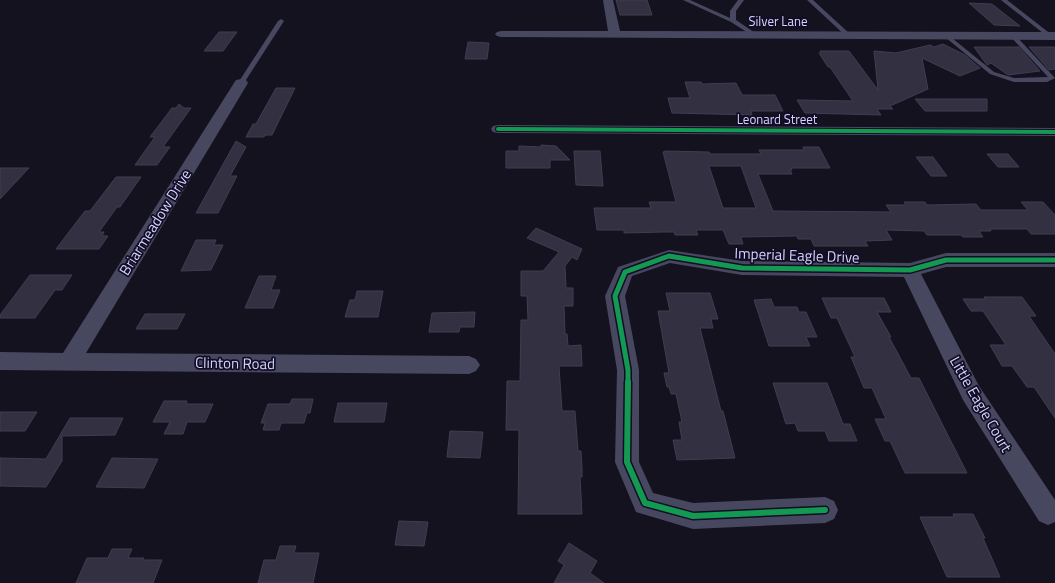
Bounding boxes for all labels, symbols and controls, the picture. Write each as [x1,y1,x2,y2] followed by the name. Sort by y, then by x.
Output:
[748,11,808,31] street label: Silver Lane
[737,109,818,129] street label: Leonard Street
[113,164,197,280] street label: Briarmeadow Drive
[734,241,860,269] street label: Imperial Eagle Drive
[195,351,275,375] street label: Clinton Road
[944,352,1018,457] street label: Little Eagle Court

